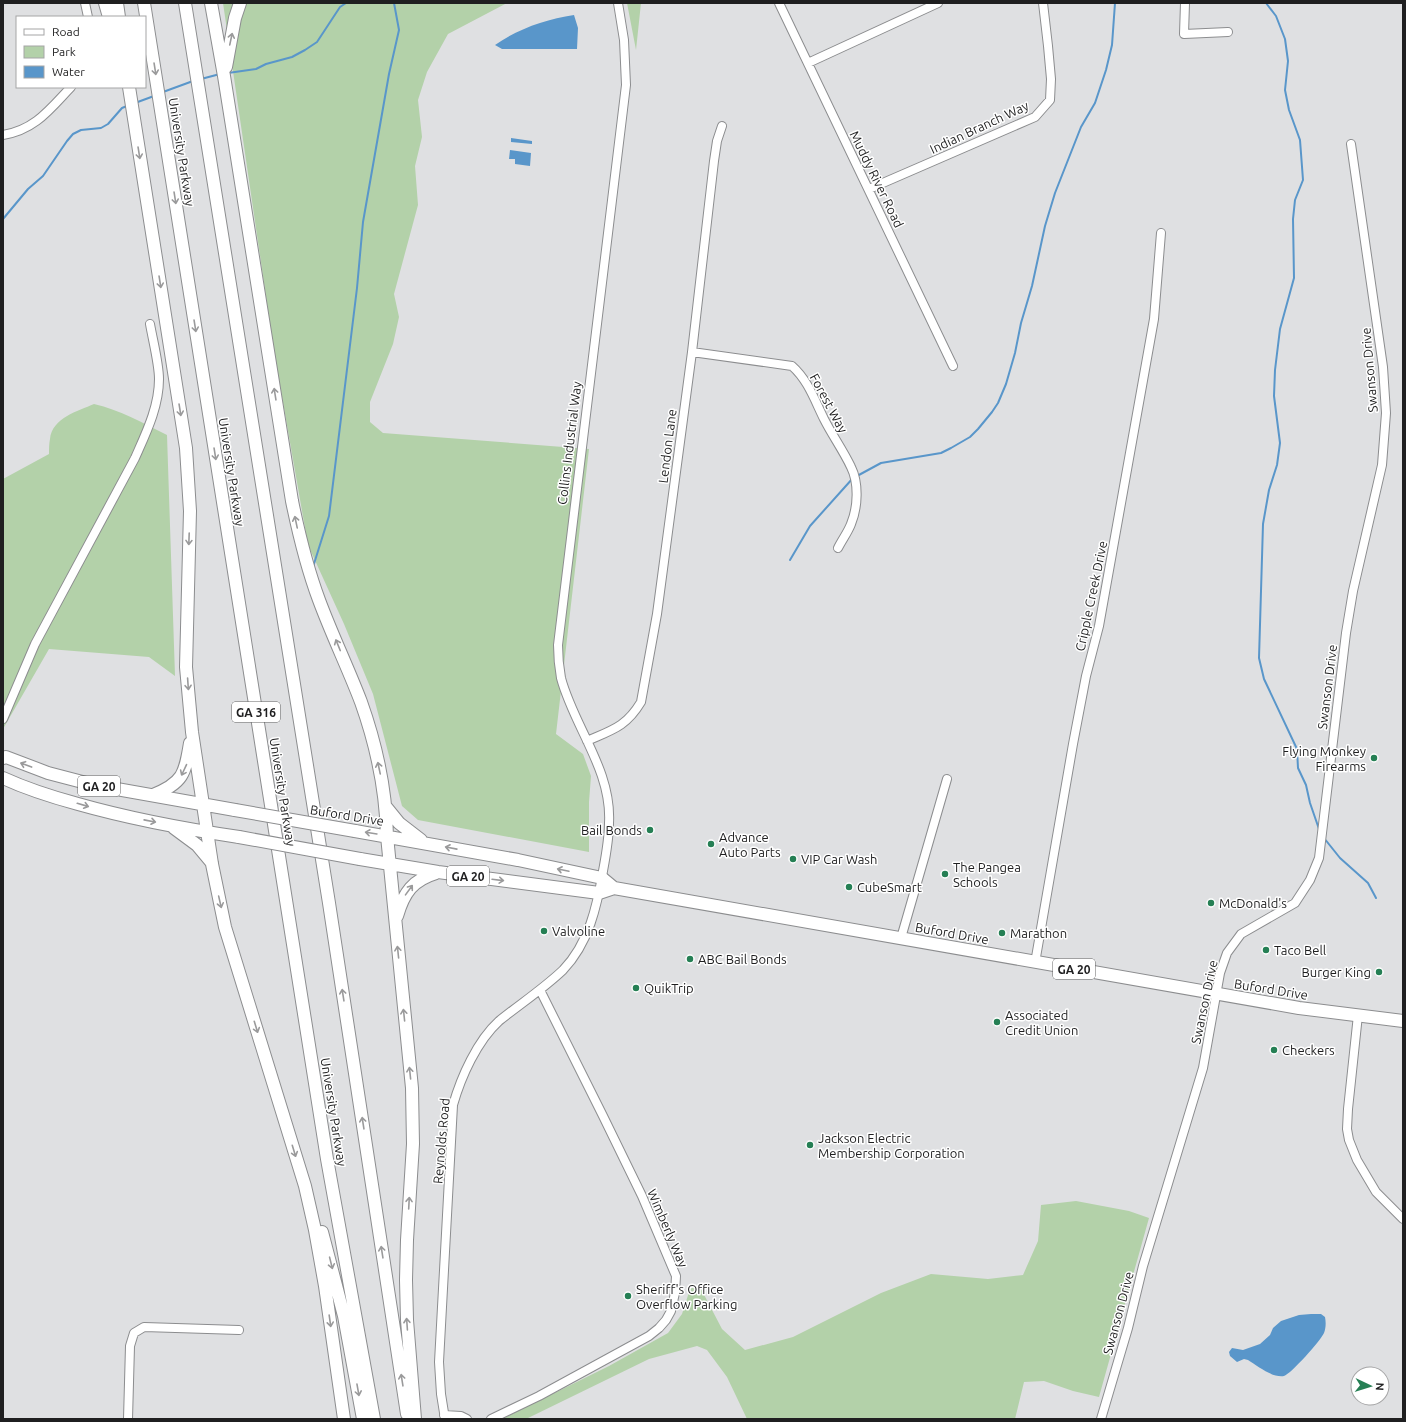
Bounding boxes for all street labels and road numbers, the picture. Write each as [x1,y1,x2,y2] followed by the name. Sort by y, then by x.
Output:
[166,97,198,207] street label: University Parkway
[928,98,1030,156] street label: Indian Branch Way
[848,128,906,230] street label: Muddy River Road
[1358,327,1380,413] street label: Swanson Drive
[808,371,850,435] street label: Forest Way
[554,381,584,505] street label: Collins Industrial Way
[655,408,679,484] street label: Lendon Lane
[216,417,248,527] street label: University Parkway
[1072,540,1110,652] street label: Cripple Creek Drive
[1315,644,1339,730] street label: Swanson Drive
[232,702,280,722] road number: GA 316
[267,737,299,847] street label: University Parkway
[78,776,120,796] road number: GA 20
[309,802,385,828] street label: Buford Drive
[447,866,489,886] road number: GA 20
[914,920,990,946] street label: Buford Drive
[1053,959,1095,979] road number: GA 20
[1188,959,1220,1045] street label: Swanson Drive
[1233,976,1309,1002] street label: Buford Drive
[318,1057,350,1167] street label: University Parkway
[430,1097,452,1185] street label: Reynolds Road
[645,1187,691,1269] street label: Wimberly Way
[1100,1270,1136,1356] street label: Swanson Drive

